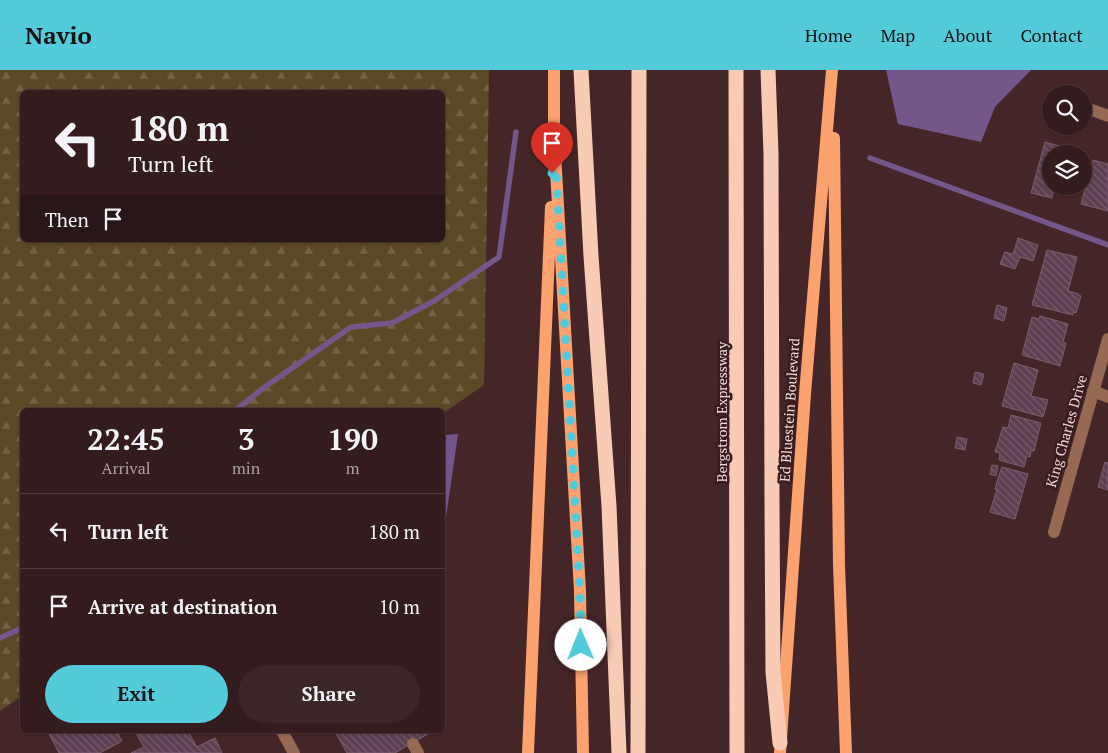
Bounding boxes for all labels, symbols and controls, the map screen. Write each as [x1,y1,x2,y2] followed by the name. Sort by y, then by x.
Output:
[25,19,92,51] text: Navio
[805,23,852,47] text: Home
[880,23,915,47] text: Map
[943,23,992,47] text: About
[1020,23,1083,47] text: Contact
[1042,85,1092,195] map controls
[1042,85,1092,135] button: search
[128,105,229,151] text: 180 m
[45,110,110,175] icon: left
[531,122,573,173] pin
[538,129,566,157] icon: arrive
[1042,145,1092,195] button: layers
[128,149,214,178] text: Turn left
[99,205,127,233] icon: arrive
[45,207,89,232] text: Then
[774,337,804,483] street label: Ed Bluestein Boulevard
[712,341,731,482] street label: Bergstrom Expressway
[1041,373,1091,489] street label: King Charles Drive
[87,419,165,459] text: 22:45
[238,419,255,459] text: 3
[327,419,378,459] text: 190
[101,457,151,479] text: Arrival
[232,457,260,479] text: min
[346,457,359,479] text: m
[45,517,73,545] icon: left
[88,519,169,544] text: Turn left
[369,519,420,544] text: 180 m
[45,592,73,620] icon: arrive
[88,594,277,619] text: Arrive at destination
[379,594,420,619] text: 10 m
[554,618,606,670] position arrow
[45,665,228,723] button: Exit
[238,665,420,723] button: Share

